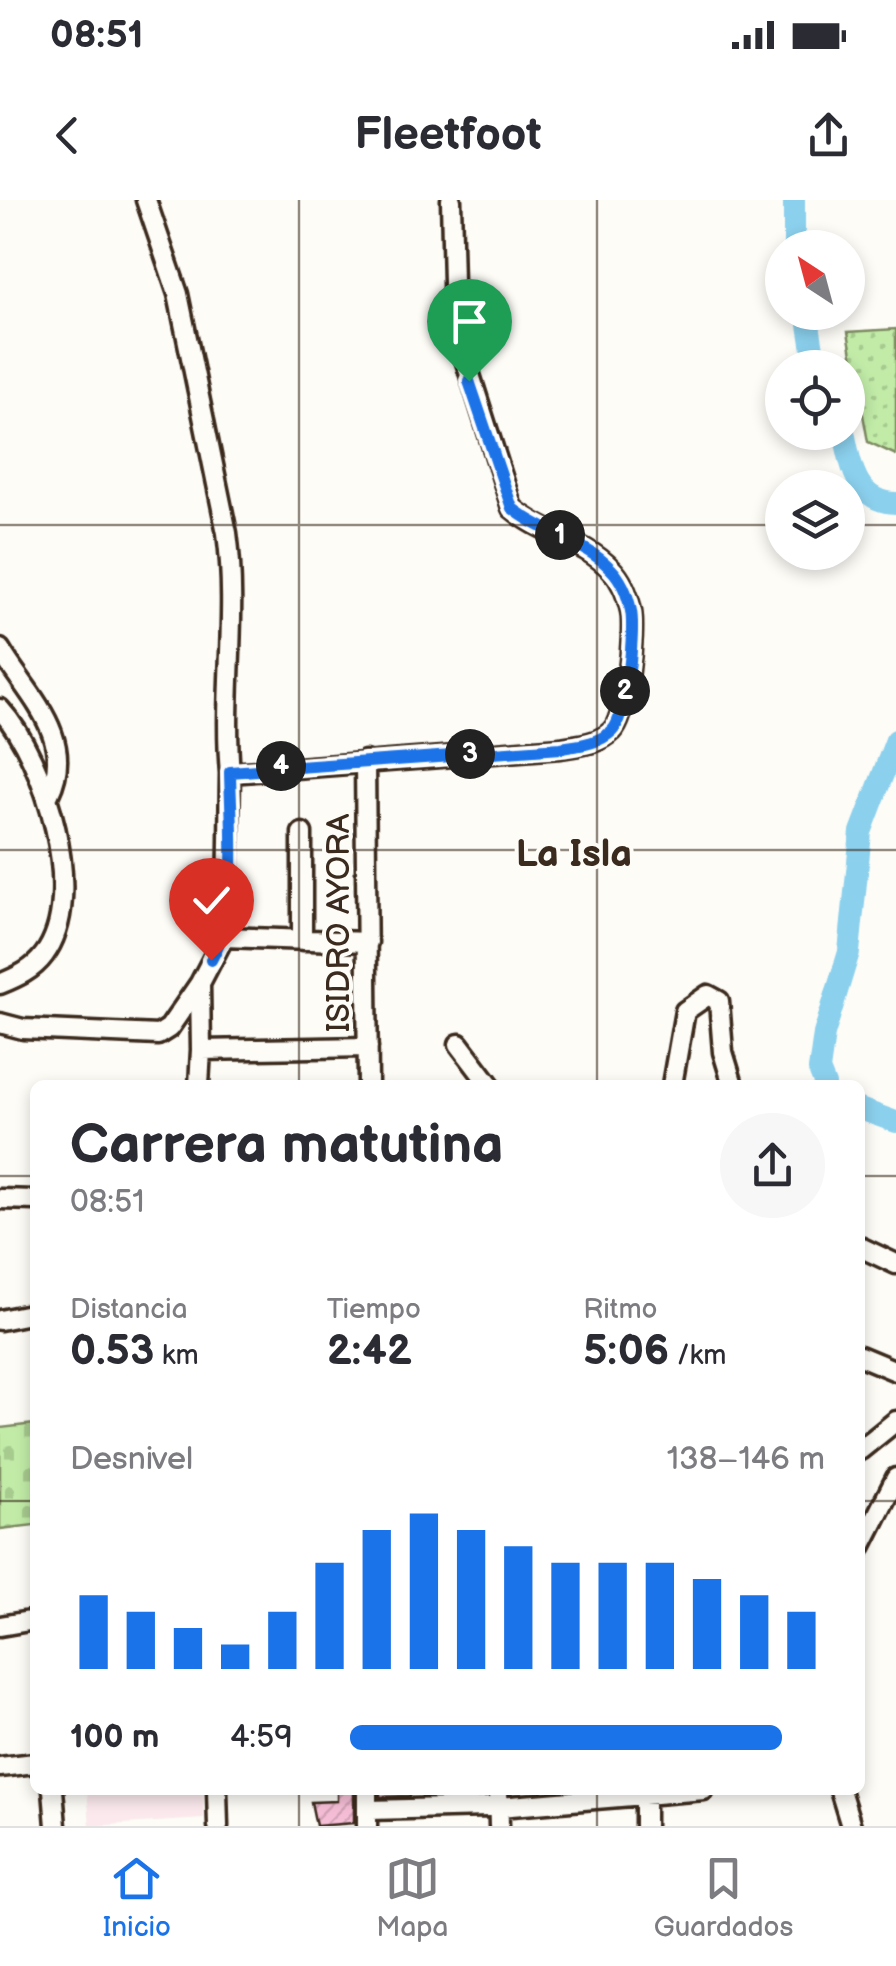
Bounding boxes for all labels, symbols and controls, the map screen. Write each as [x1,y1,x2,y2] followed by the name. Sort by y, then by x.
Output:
[50,13,144,58] text: 08:51
[40,108,95,163] icon: back
[354,108,542,163] text: Fleetfoot
[801,108,856,163] icon: share
[765,230,865,330] north arrow
[765,230,865,570] map controls
[427,279,512,382] pin
[442,294,497,349] icon: arrive
[765,350,865,450] button: locate
[765,470,865,570] button: layers
[535,510,585,560] pin: 1
[554,518,566,551] text: 1
[600,666,650,716] pin: 2
[617,674,633,707] text: 2
[445,729,495,779] pin: 3
[462,737,478,770] text: 3
[256,741,306,791] pin: 4
[273,749,289,782] text: 4
[320,813,359,1032] street label: ISIDRO AYORA
[516,832,632,877] district label: La Isla
[169,858,254,961] pin
[184,873,239,928] icon: check
[70,1112,504,1179] text: Carrera matutina
[720,1113,825,1218] button: share
[70,1183,145,1222] text: 08:51
[70,1293,188,1326] text: Distancia
[327,1293,421,1326] text: Tiempo
[583,1293,657,1326] text: Ritmo
[70,1326,154,1377] text: 0.53
[327,1326,412,1377] text: 2:42
[583,1326,669,1377] text: 5:06
[154,1339,199,1372] text: km
[669,1339,726,1372] text: /km
[70,1440,193,1479] text: Desnivel
[667,1440,825,1479] text: 138–146 m
[70,1718,159,1757] text: 100 m
[230,1718,293,1757] text: 4:59
[103,1851,171,1944] tab: Inicio
[376,1851,448,1944] tab: Mapa
[654,1851,793,1944] tab: Guardados

